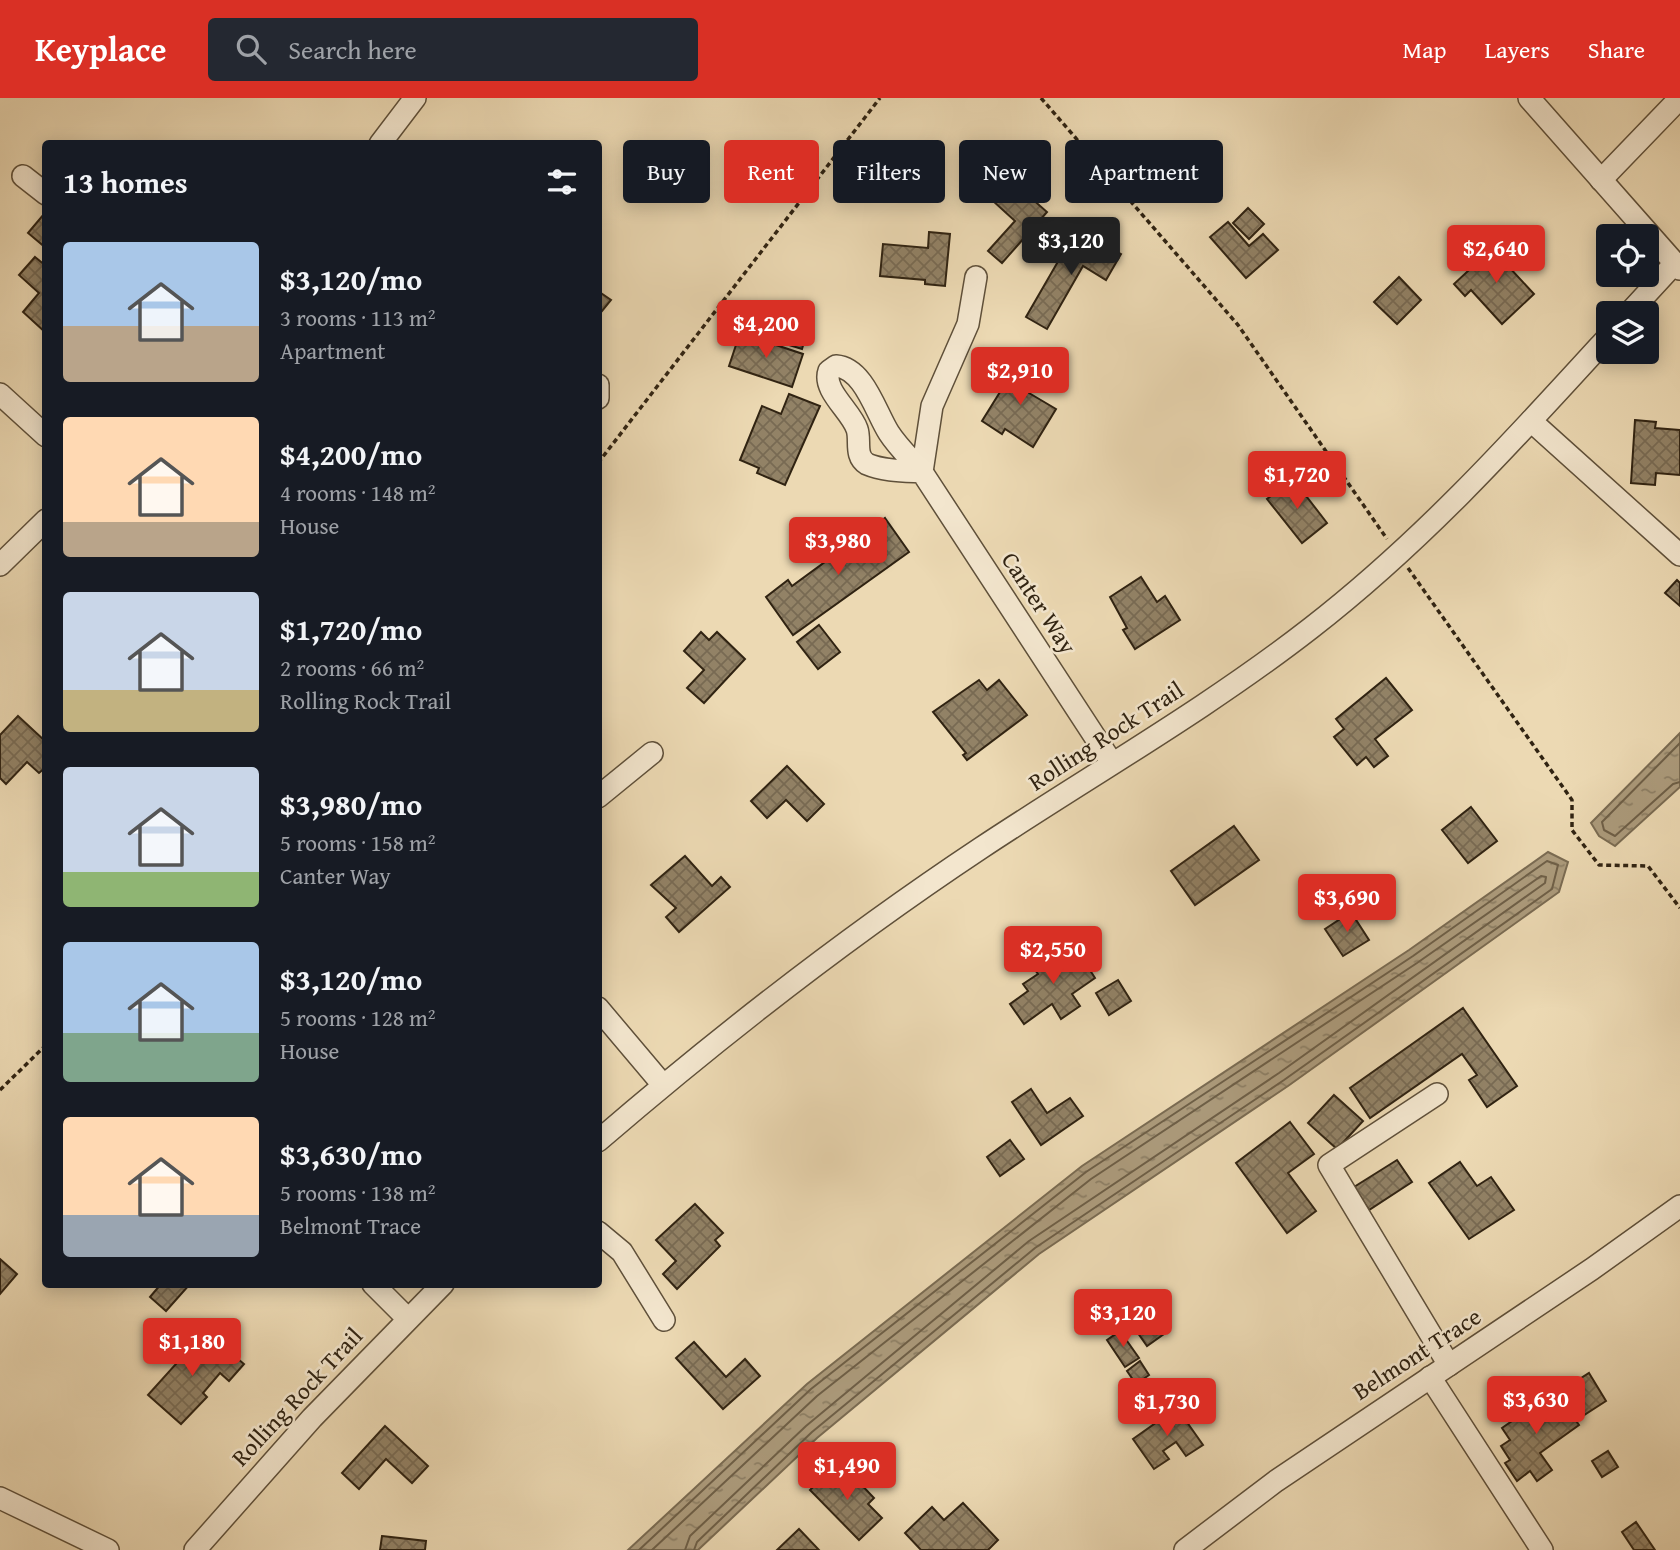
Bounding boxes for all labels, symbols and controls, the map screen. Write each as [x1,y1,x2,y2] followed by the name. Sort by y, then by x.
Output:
[208,18,698,81] search box
[35,25,166,73] text: Keyplace
[232,30,270,68] icon: search
[288,30,417,69] text: Search here
[1403,32,1446,67] text: Map
[1484,32,1550,67] text: Layers
[1588,32,1645,67] text: Share
[623,140,710,203] chip: Buy
[724,140,819,203] chip: Rent
[833,140,945,203] chip: Filters
[959,140,1051,203] chip: New
[1065,140,1223,203] chip: Apartment
[63,160,188,204] text: 13 homes
[543,163,581,201] icon: filters
[1014,218,1128,277] pin: $3,120
[1038,223,1104,256] text: $3,120
[1596,224,1659,364] map controls
[1596,224,1659,287] button: locate
[1439,226,1553,285] pin: $2,640
[1463,231,1529,264] text: $2,640
[280,257,422,301] text: $3,120/mo
[119,270,203,354] icon: home
[709,300,823,360] pin: $4,200
[280,301,435,334] text: 3 rooms · 113 m²
[1596,301,1659,364] button: layers
[733,306,799,339] text: $4,200
[280,334,385,367] text: Apartment
[963,348,1077,407] pin: $2,910
[987,353,1053,386] text: $2,910
[280,432,422,476] text: $4,200/mo
[119,445,203,529] icon: home
[1240,452,1354,511] pin: $1,720
[1264,457,1330,490] text: $1,720
[280,476,435,509] text: 4 rooms · 148 m²
[280,509,339,542] text: House
[781,518,895,577] pin: $3,980
[805,523,871,556] text: $3,980
[993,545,1086,661] street label: Canter Way
[280,607,422,651] text: $1,720/mo
[119,620,203,704] icon: home
[280,651,424,684] text: 2 rooms · 66 m²
[1021,672,1190,799] street label: Rolling Rock Trail
[280,684,451,717] text: Rolling Rock Trail
[280,782,422,826] text: $3,980/mo
[119,795,203,879] icon: home
[280,826,435,859] text: 5 rooms · 158 m²
[280,859,391,892] text: Canter Way
[1290,874,1404,934] pin: $3,690
[1314,880,1380,913] text: $3,690
[996,926,1110,986] pin: $2,550
[1020,932,1086,965] text: $2,550
[280,957,422,1001] text: $3,120/mo
[119,970,203,1054] icon: home
[280,1001,435,1034] text: 5 rooms · 128 m²
[280,1034,339,1067] text: House
[280,1132,422,1176] text: $3,630/mo
[119,1145,203,1229] icon: home
[280,1176,435,1209] text: 5 rooms · 138 m²
[280,1209,421,1242] text: Belmont Trace
[1066,1290,1180,1349] pin: $3,120
[1090,1295,1156,1328] text: $3,120
[1346,1299,1488,1408] street label: Belmont Trace
[135,1318,249,1378] pin: $1,180
[223,1319,371,1474] street label: Rolling Rock Trail
[159,1324,225,1357] text: $1,180
[1479,1376,1593,1436] pin: $3,630
[1110,1378,1224,1438] pin: $1,730
[1503,1382,1569,1415] text: $3,630
[1134,1384,1200,1417] text: $1,730
[790,1442,904,1502] pin: $1,490
[814,1448,880,1481] text: $1,490

